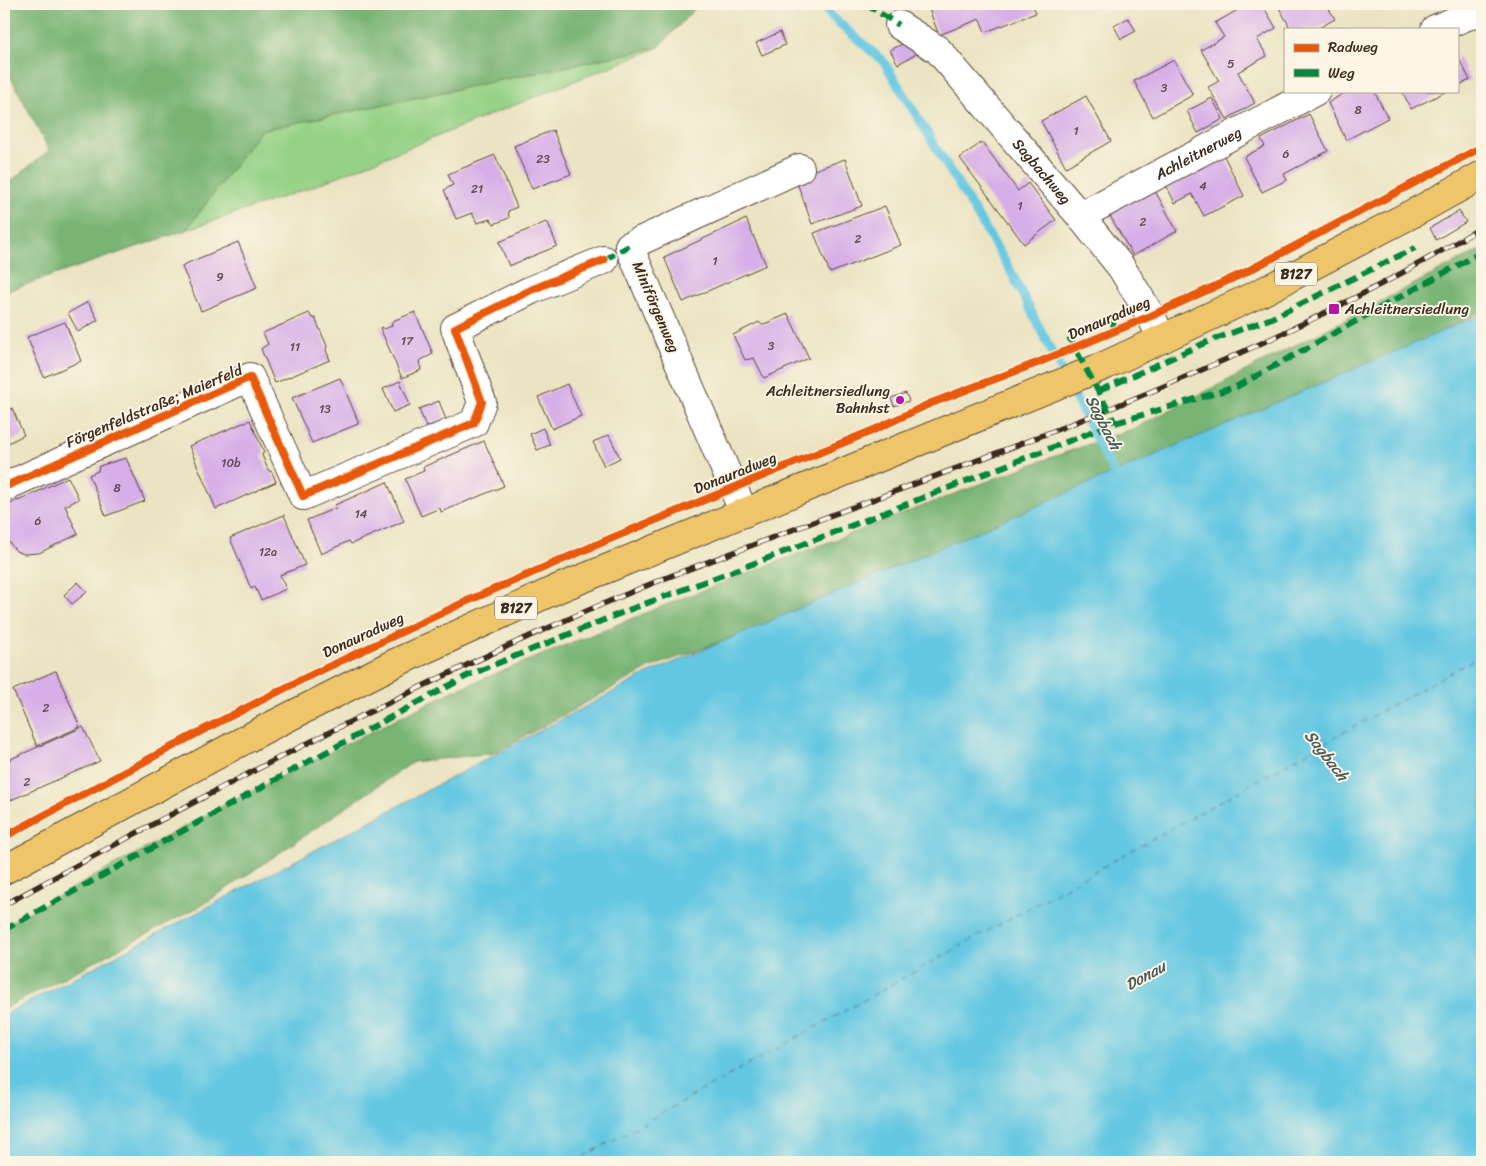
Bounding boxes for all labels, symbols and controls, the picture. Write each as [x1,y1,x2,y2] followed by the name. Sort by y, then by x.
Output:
[1284,28,1458,92] legend
[1328,34,1378,60] text: Radweg
[1227,53,1235,75] house number: 5
[1328,60,1355,86] text: Weg
[1161,77,1168,99] house number: 3
[1354,99,1362,121] house number: 8
[1149,119,1247,187] street label: Achleitnerweg
[1073,120,1079,142] house number: 1
[1006,132,1078,210] street label: Sagbachweg
[1283,143,1290,165] house number: 6
[536,148,550,170] house number: 23
[1199,175,1207,197] house number: 4
[471,178,483,200] house number: 21
[1017,195,1023,217] house number: 1
[1140,211,1147,233] house number: 2
[855,228,862,250] house number: 2
[712,250,718,272] house number: 1
[625,257,687,357] street label: Miniförgenweg
[1275,262,1317,286] road number: B127
[216,266,224,288] house number: 9
[1064,289,1155,347] street label: Donauradweg
[1344,296,1469,322] place label: Achleitnersiedlung
[1327,302,1341,316] marker: Achleitnersiedlung
[401,330,414,352] house number: 17
[768,335,775,357] house number: 3
[290,336,300,358] house number: 11
[62,357,247,455] street label: Förgenfeldstraße; Maierfeld
[765,378,890,421] place label: Achleitnersiedlung Bahnhst
[1077,389,1131,457] water label: Sagbach
[894,394,906,406] marker: Achleitnersiedlung Bahnhst
[319,398,331,420] house number: 13
[690,444,781,501] street label: Donauradweg
[221,452,241,474] house number: 10b
[113,477,121,499] house number: 8
[355,503,368,525] house number: 14
[35,510,42,532] house number: 6
[259,541,277,563] house number: 12a
[495,596,537,620] road number: B127
[318,605,409,665] street label: Donauradweg
[43,697,50,719] house number: 2
[1297,723,1357,789] water label: Sagbach
[24,771,31,793] house number: 2
[1119,951,1173,999] water label: Donau

